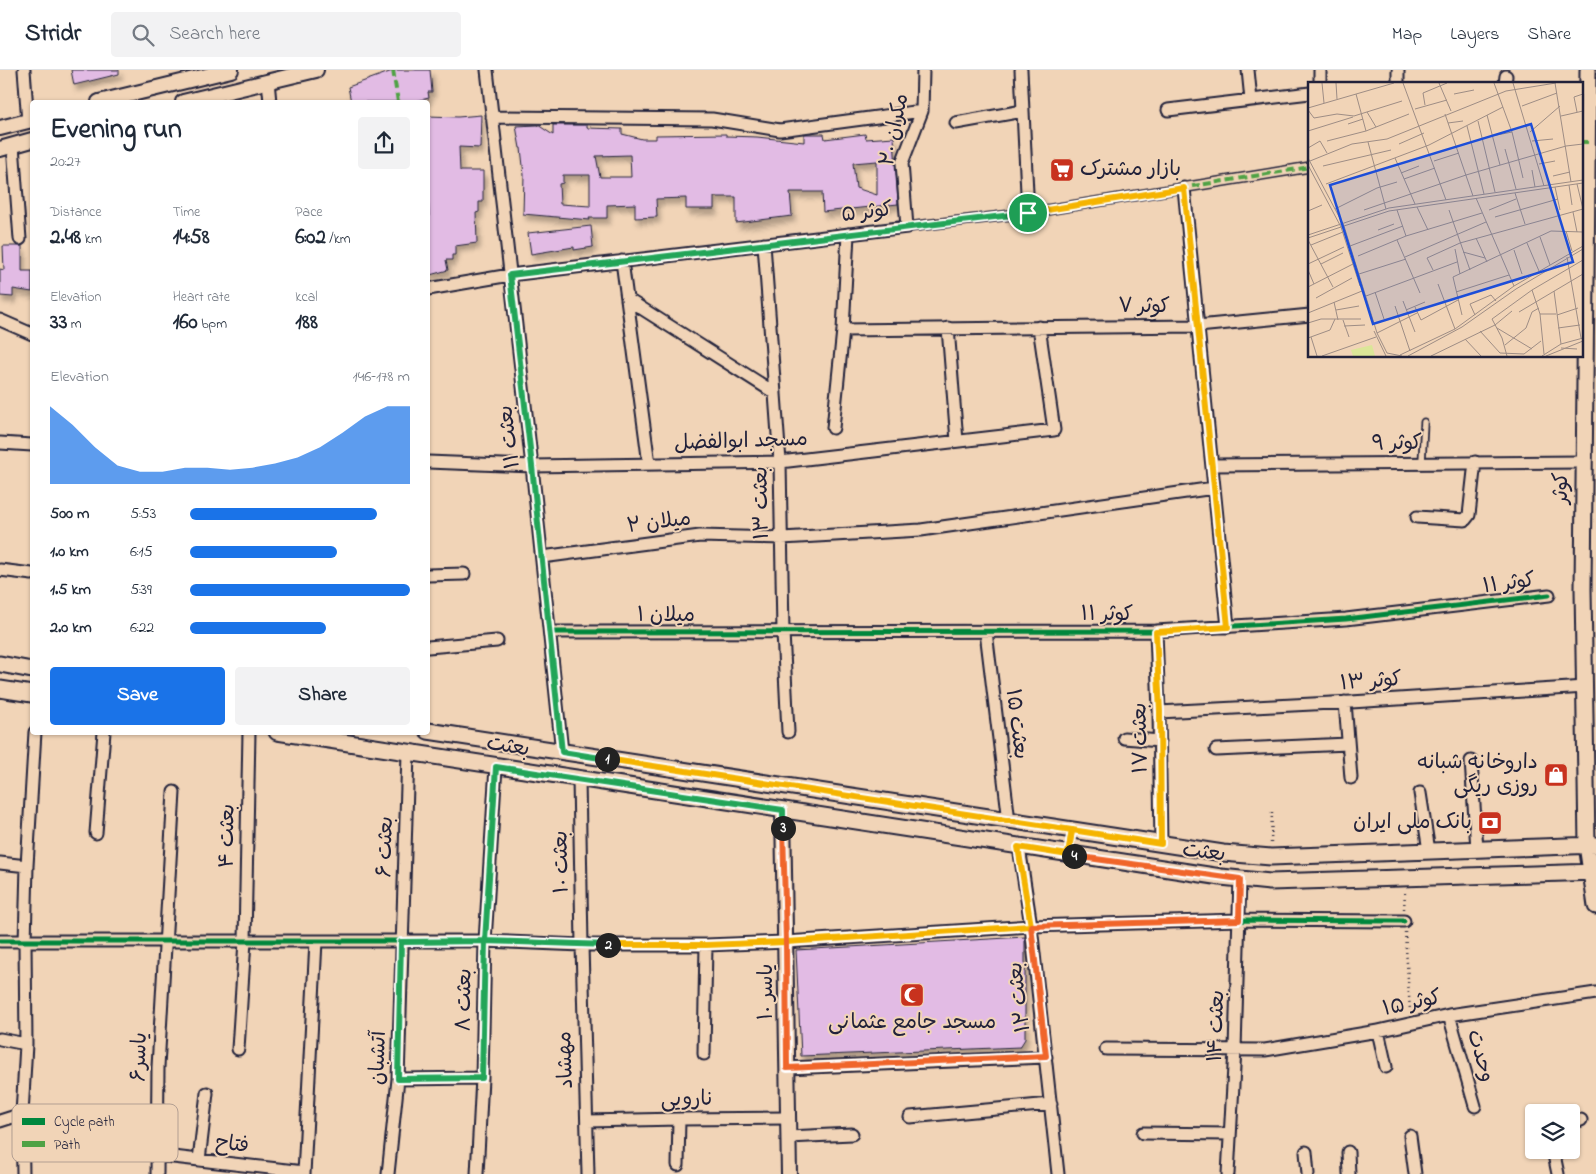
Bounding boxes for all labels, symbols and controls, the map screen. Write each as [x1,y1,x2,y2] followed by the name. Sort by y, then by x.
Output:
[111,12,461,57] search box
[25,17,81,52] text: Stridr
[129,21,157,49] icon: search
[169,21,260,48] text: Search here
[1392,22,1422,48] text: Map
[1450,22,1500,48] text: Layers
[1528,22,1571,48] text: Share
[1308,82,1584,358] inset map
[873,91,917,169] street label: مکران ۲۰
[50,110,182,151] text: Evening run
[358,117,410,169] button: share
[50,150,81,174] text: 20:27
[1080,155,1181,185] place label: بازار مشترک
[1049,157,1075,183] supermarket icon: بازار مشترک
[1007,192,1049,234] pin
[839,195,895,231] street label: کوثر ۵
[1014,199,1042,227] icon: arrive
[50,202,102,223] text: Distance
[173,202,200,223] text: Time
[295,202,323,223] text: Pace
[50,223,81,253] text: 2.48
[173,223,210,253] text: 14:58
[295,223,326,253] text: 6:02
[81,229,102,250] text: km
[326,229,351,250] text: /km
[50,287,101,308] text: Elevation
[173,287,230,308] text: Heart rate
[295,287,318,308] text: kcal
[1118,292,1170,322] street label: کوثر ۷
[50,308,67,338] text: 33
[173,308,198,338] text: 160
[295,308,318,338] text: 188
[67,314,82,335] text: m
[198,314,227,335] text: bpm
[50,365,109,389] text: Elevation
[353,365,410,389] text: 146–178 m
[491,403,529,471] street label: بعثت ۱۱
[674,425,808,459] street label: مسجد ابوالفضل
[1372,429,1422,459] street label: کوثر ۹
[746,466,778,540] street label: بعثت ۱۳
[1547,472,1577,506] street label: کوثر
[50,502,89,526] text: 500 m
[130,502,156,526] text: 5:53
[625,504,693,542] street label: میلان ۲
[50,540,89,564] text: 1.0 km
[130,540,153,564] text: 6:15
[1481,566,1537,602] street label: کوثر ۱۱
[50,578,91,602] text: 1.5 km
[130,578,152,602] text: 5:39
[1081,600,1133,630] street label: کوثر ۱۱
[637,601,695,631] street label: میلان ۱
[50,616,92,640] text: 2.0 km
[130,616,154,640] text: 6:22
[1339,665,1403,699] street label: کوثر ۱۳
[50,667,225,725] button: Save
[235,667,410,725] button: Share
[997,687,1035,761] street label: بعثت ۱۵
[1125,702,1157,774] street label: بعثت ۱۷
[484,729,532,765] street label: بعثت
[594,746,620,772] pin: 1
[1417,748,1538,802] place label: داروخانه شبانه روزی ریگی
[605,749,610,770] text: 1
[1543,762,1569,788] shop icon: داروخانه شبانه روزی ریگی
[212,804,244,868] street label: بعثت ۴
[1353,808,1472,838] place label: بانک ملی ایران
[1477,810,1503,836] bank icon: بانک ملی ایران
[370,816,402,878] street label: بعثت ۶
[770,816,796,840] pin: 3
[781,818,786,839] text: 3
[546,830,578,894] street label: بعثت ۱۰
[1181,835,1227,871] street label: بعثت
[1062,844,1086,868] pin: 4
[1072,846,1077,867] text: 4
[596,932,620,958] pin: 2
[605,935,612,956] text: 2
[1001,960,1039,1034] street label: بعثت ۱۲
[752,964,782,1020] street label: یاسر ۱۰
[449,968,481,1032] street label: بعثت ۸
[899,982,925,1008] mosque icon: مسجد جامع عثمانی
[1380,983,1444,1025] street label: کوثر ۱۵
[1201,989,1233,1063] street label: بعثت ۱۴
[828,1008,996,1038] place label: مسجد جامع عثمانی
[1458,1026,1502,1086] street label: وحدت
[363,1030,395,1086] street label: آتشبان
[550,1031,582,1089] street label: مهشاد
[124,1032,156,1082] street label: یاسر۶
[660,1085,714,1115] street label: نارویی
[12,1104,178,1162] legend
[1525,1104,1580,1159] map controls
[1525,1104,1580,1159] button: layers
[54,1112,115,1134] text: Cycle path
[213,1128,251,1162] street label: فتاح
[54,1135,80,1156] text: Path

